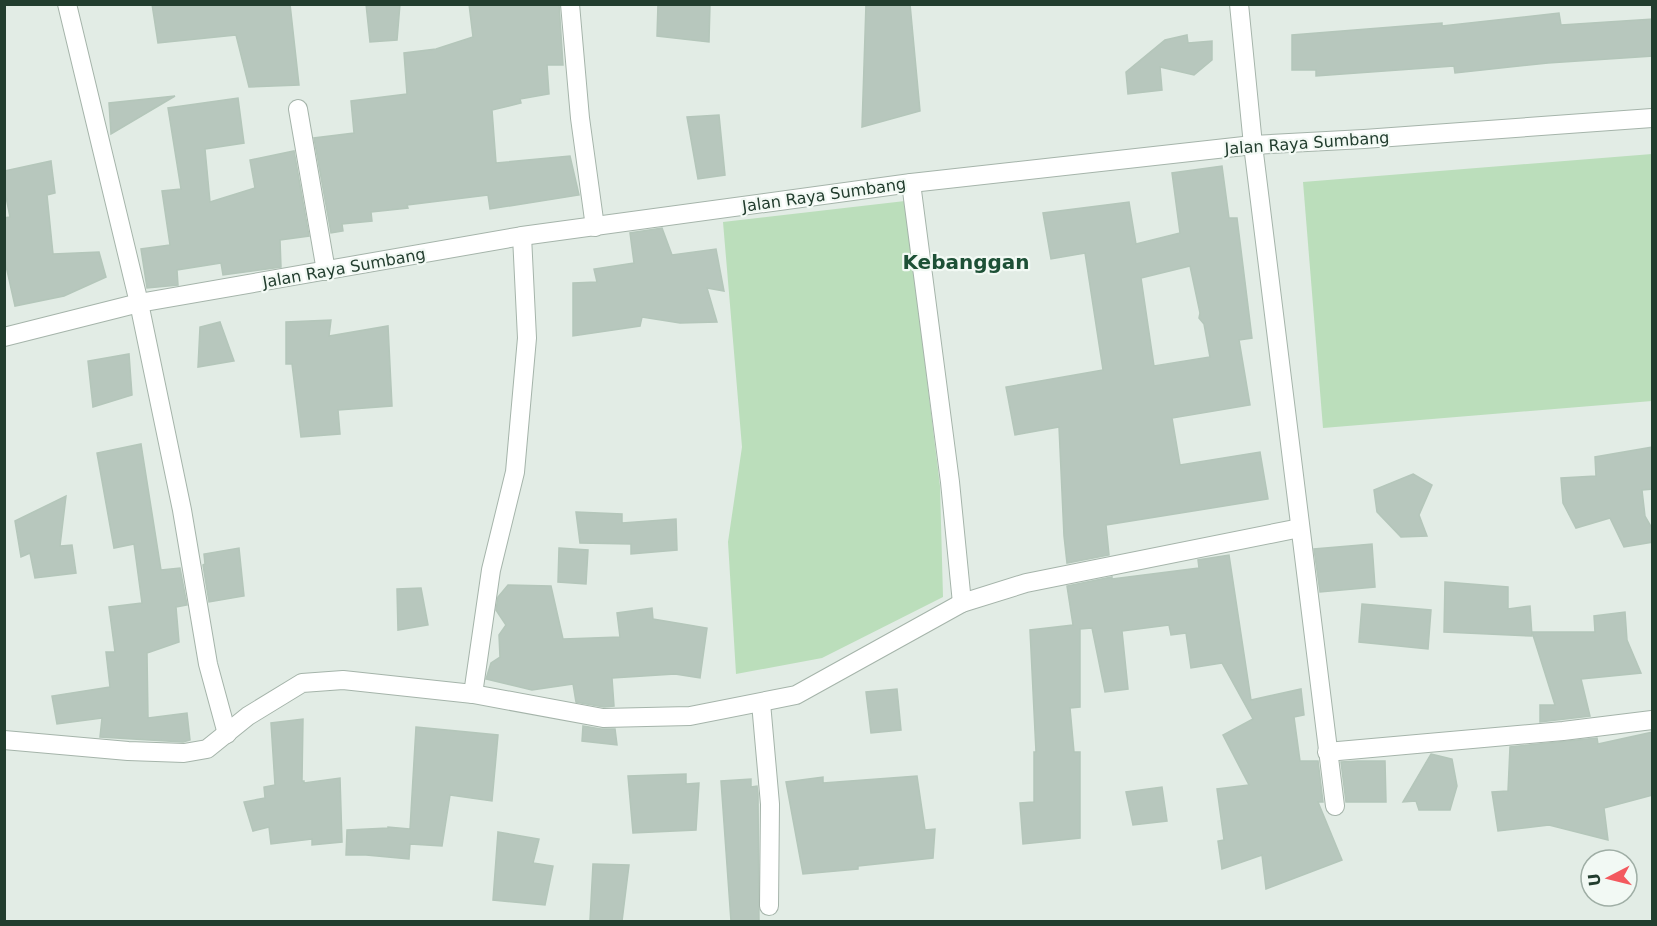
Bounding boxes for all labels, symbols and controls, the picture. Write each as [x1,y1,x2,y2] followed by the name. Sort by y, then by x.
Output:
[1223,128,1390,158] street label: Jalan Raya Sumbang
[740,174,907,216] street label: Jalan Raya Sumbang
[260,244,427,292] street label: Jalan Raya Sumbang
[902,250,1030,274] district label: Kebanggan
[1579,848,1639,908] north arrow
[1584,872,1605,887] text: U

